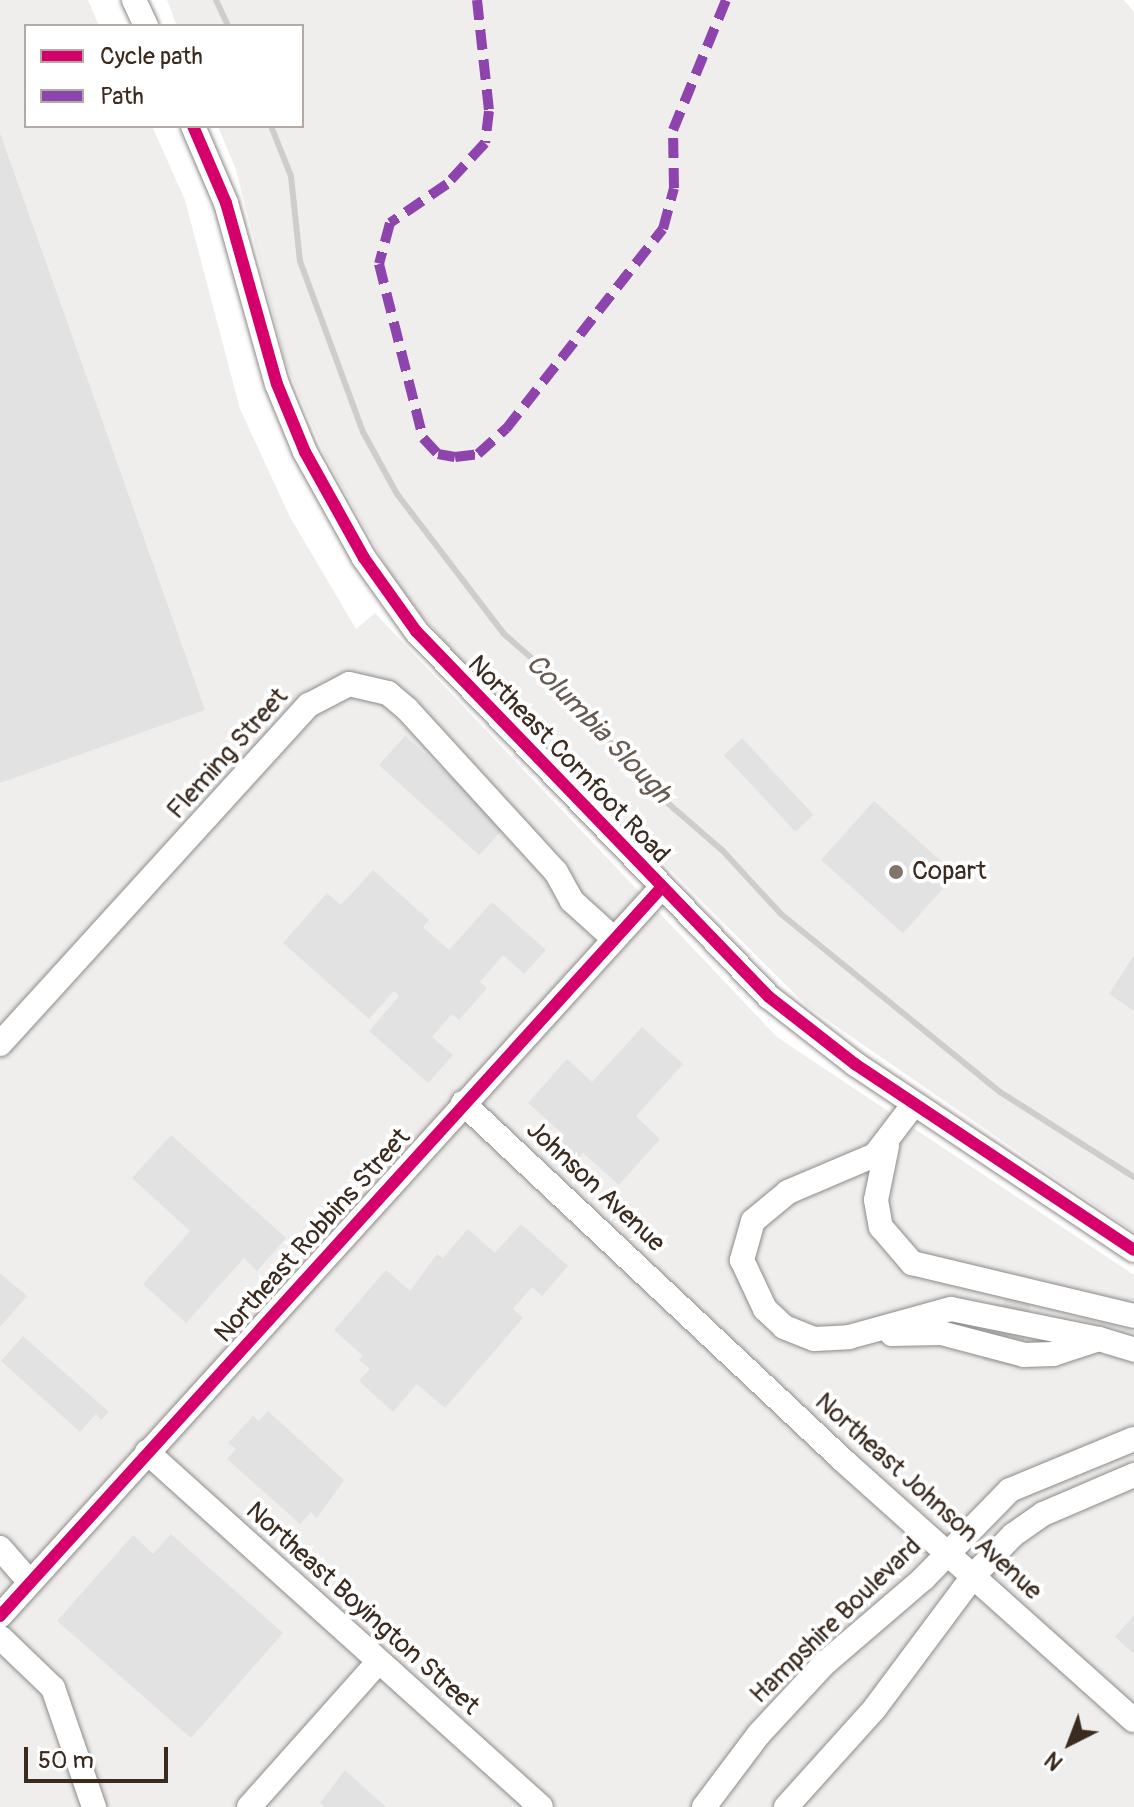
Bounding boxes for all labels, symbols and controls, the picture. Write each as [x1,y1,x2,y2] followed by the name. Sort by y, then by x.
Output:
[24,24,304,128] legend
[100,42,203,71] text: Cycle path
[100,82,144,111] text: Path
[518,647,678,811] water label: Columbia Slough
[461,650,675,870] street label: Northeast Cornfoot Road
[161,682,295,826] street label: Fleming Street
[912,856,986,888] place label: Copart
[887,863,905,881] marker: Copart
[519,1115,671,1259] street label: Johnson Avenue
[209,1123,417,1349] street label: Northeast Robbins Street
[808,1387,1048,1607] street label: Northeast Johnson Avenue
[239,1496,485,1722] street label: Northeast Boyington Street
[744,1531,928,1711] street label: Hampshire Boulevard
[1030,1703,1110,1783] north arrow
[28,1731,172,1781] scale bar
[1039,1745,1069,1776] text: N
[38,1746,94,1775] text: 50 m

